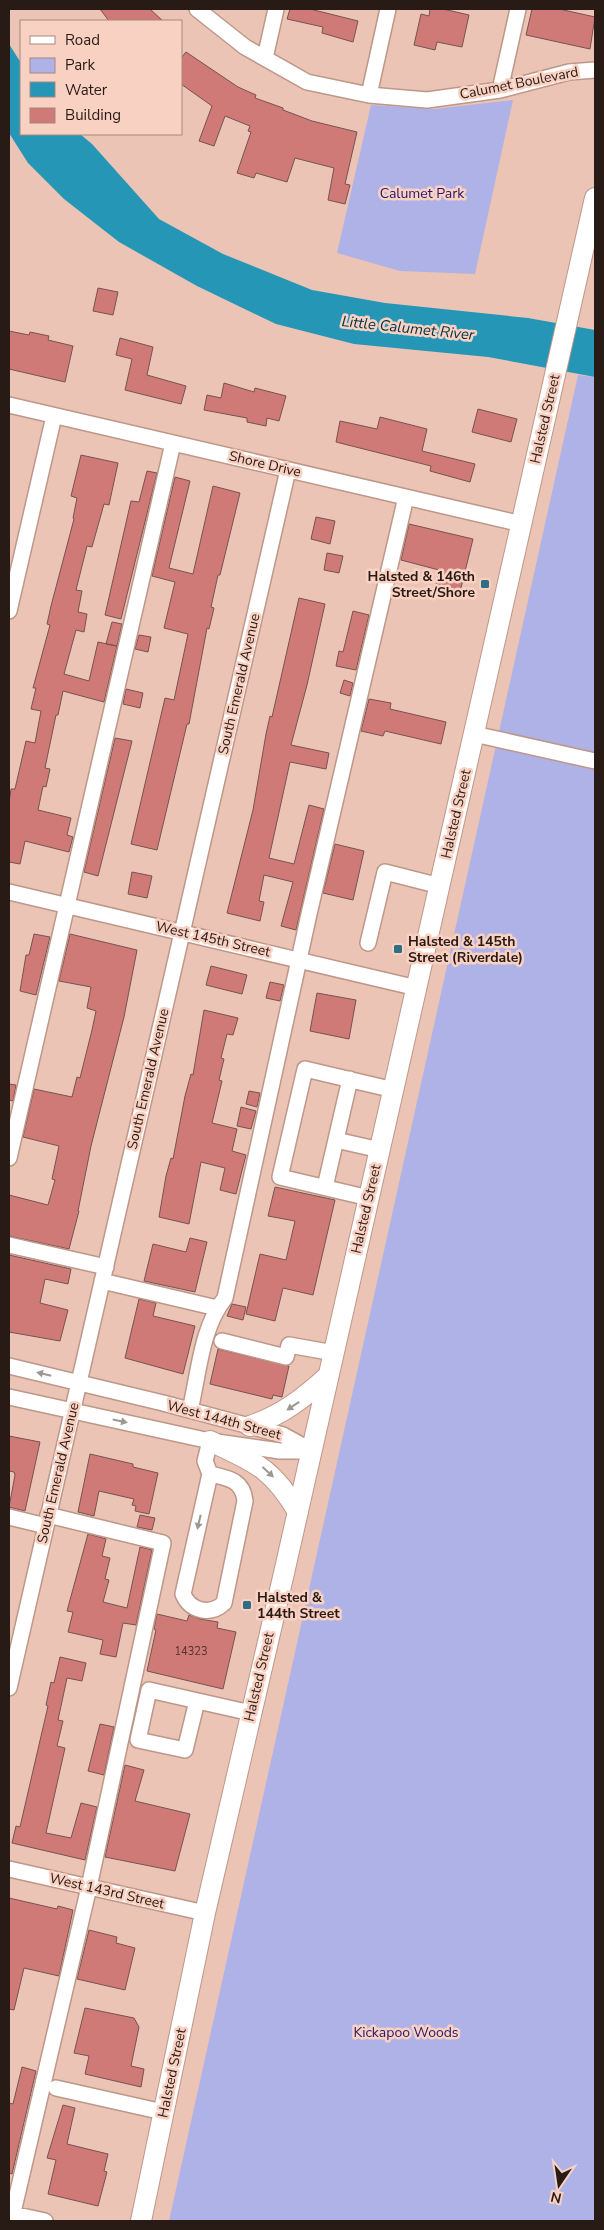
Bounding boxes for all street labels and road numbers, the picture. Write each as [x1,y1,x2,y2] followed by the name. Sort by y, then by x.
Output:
[458,62,580,104] street label: Calumet Boulevard
[526,372,565,465] street label: Halsted Street
[227,446,303,482] street label: Shore Drive
[214,612,264,756] street label: South Emerald Avenue
[437,767,476,860] street label: Halsted Street
[154,917,272,961] street label: West 145th Street
[123,1007,173,1151] street label: South Emerald Avenue
[347,1162,386,1255] street label: Halsted Street
[165,1396,283,1444] street label: West 144th Street
[33,1401,83,1545] street label: South Emerald Avenue
[240,1630,279,1723] street label: Halsted Street
[48,1869,166,1913] street label: West 143rd Street
[153,2026,191,2120] street label: Halsted Street

